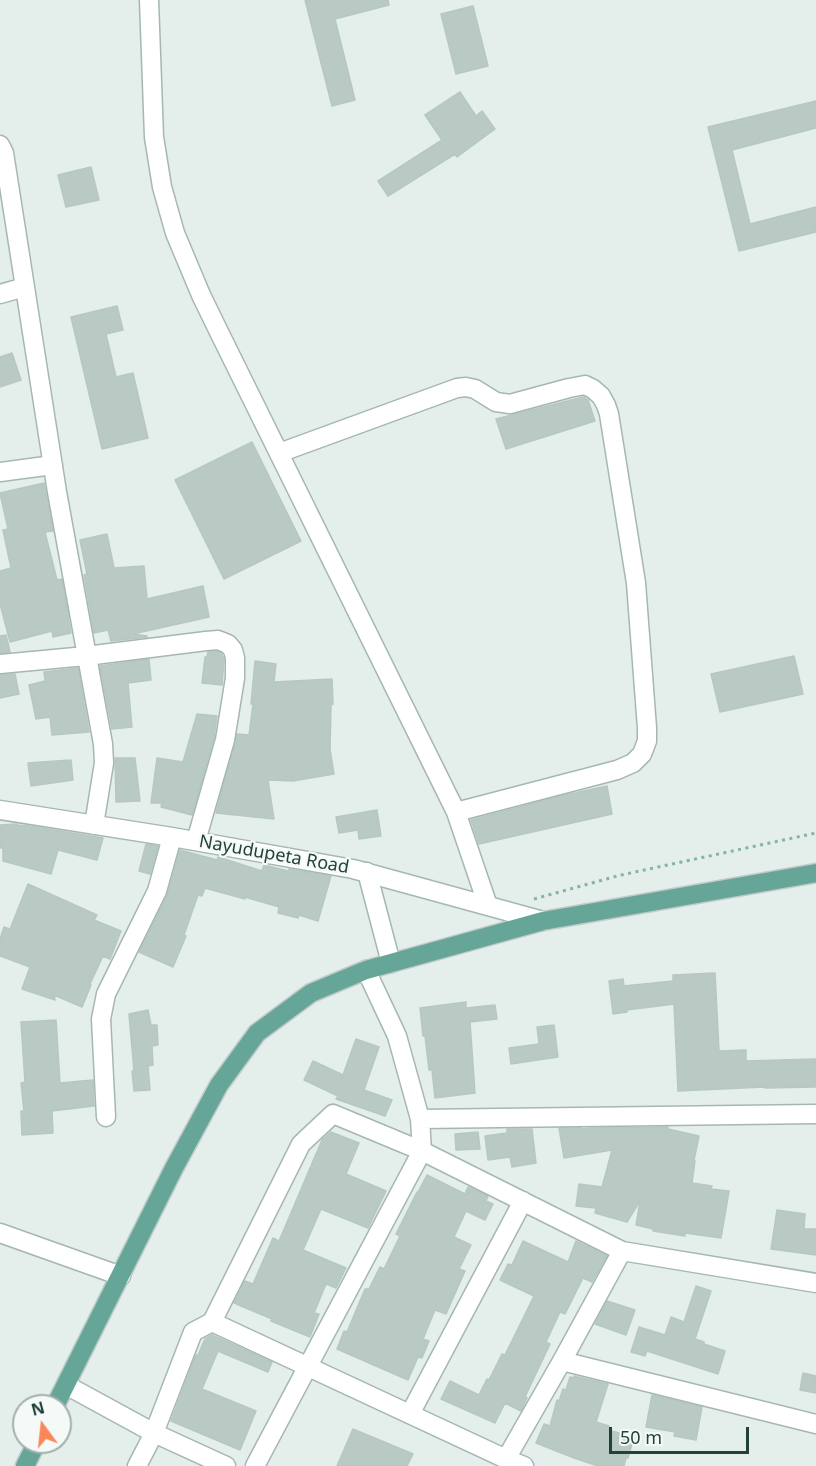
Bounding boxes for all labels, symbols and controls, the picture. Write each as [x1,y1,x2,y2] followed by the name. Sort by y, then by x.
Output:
[197,831,351,879] street label: Nayudupeta Road
[12,1394,72,1454] north arrow
[29,1396,47,1421] text: N
[612,1415,752,1453] scale bar
[620,1425,662,1449] text: 50 m

